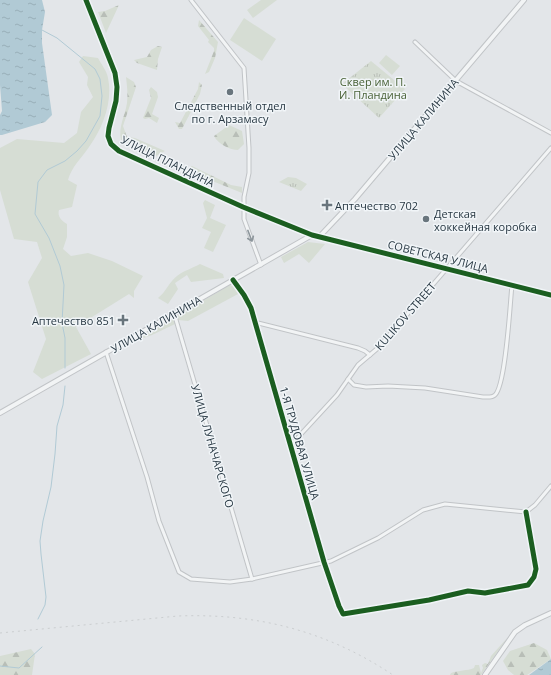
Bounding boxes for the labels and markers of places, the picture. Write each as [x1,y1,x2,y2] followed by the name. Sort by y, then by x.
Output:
[225,87,235,97] marker: Следственный отдел по г. Арзамасу
[174,98,286,126] place label: Следственный отдел по г. Арзамасу
[335,198,418,213] place label: Аптечество 702
[322,200,332,210] marker: Аптечество 702
[434,206,537,234] place label: Детская хоккейная коробка
[421,214,431,224] marker: Детская хоккейная коробка
[32,313,115,328] place label: Аптечество 851
[118,315,128,325] marker: Аптечество 851

